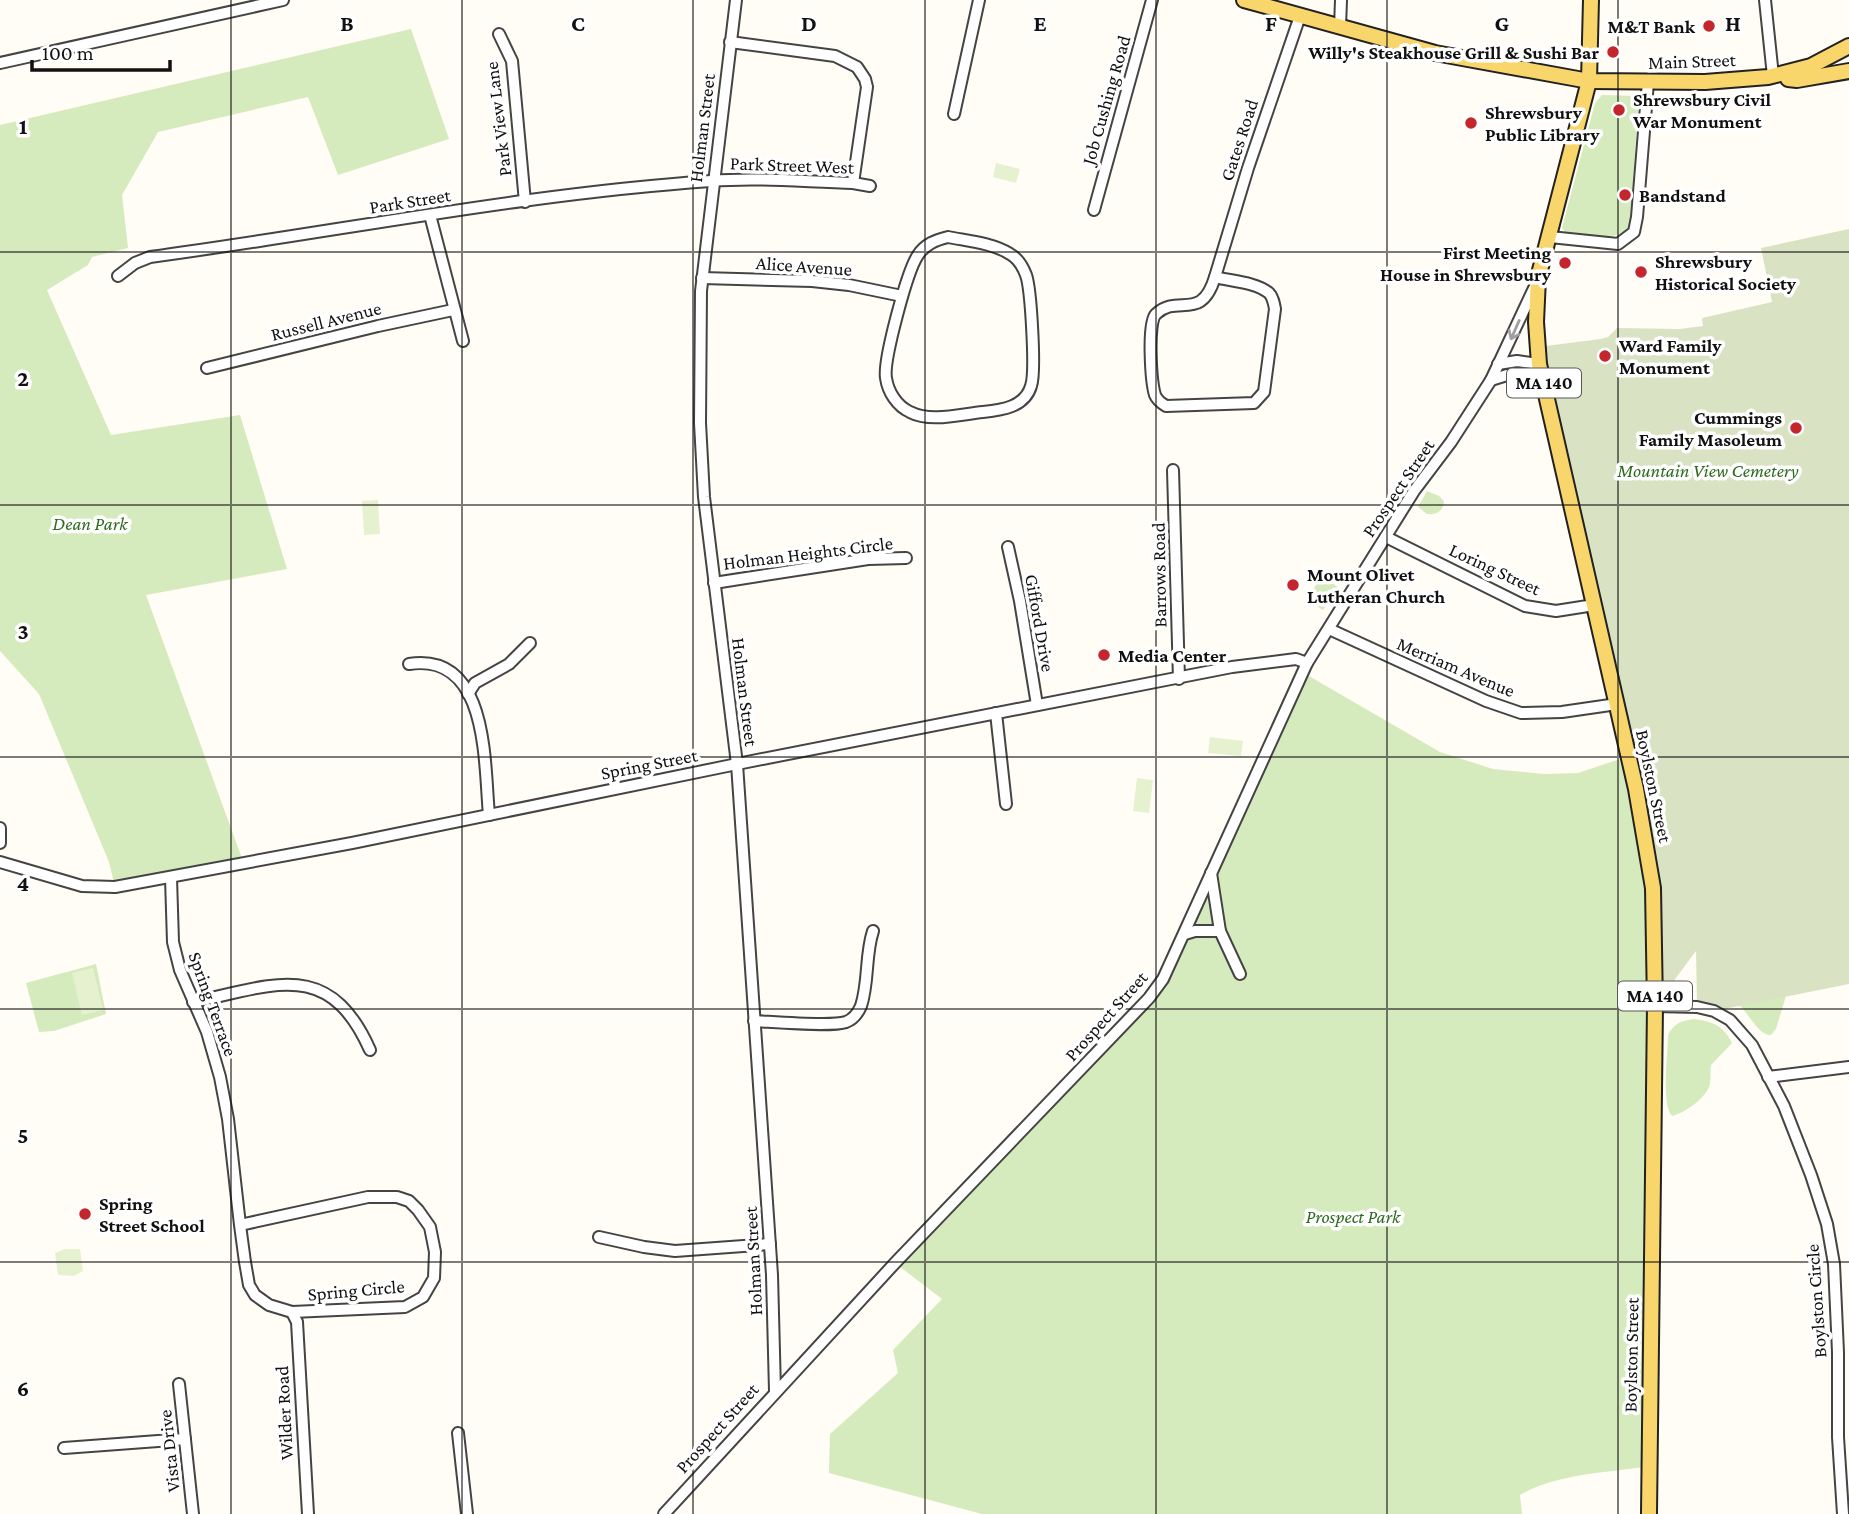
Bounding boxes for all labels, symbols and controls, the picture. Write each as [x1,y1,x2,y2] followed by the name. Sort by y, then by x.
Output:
[340,10,354,36] text: B
[571,10,585,36] text: C
[801,10,817,36] text: D
[1033,10,1047,36] text: E
[1265,10,1277,36] text: F
[1495,10,1510,36] text: G
[1725,10,1741,36] text: H
[1608,16,1696,37] place label: M&T Bank
[1701,18,1717,34] marker: M&T Bank
[32,28,170,72] scale bar
[1077,33,1135,169] street label: Job Cushing Road
[42,41,94,65] text: 100 m
[1307,42,1599,63] place label: Willy's Steakhouse Grill & Sushi Bar
[1605,44,1621,60] marker: Willy's Steakhouse Grill & Sushi Bar
[1648,49,1737,73] street label: Main Street
[481,60,515,178] street label: Park View Lane
[685,72,719,183] street label: Holman Street
[1632,89,1771,132] place label: Shrewsbury Civil War Monument
[1216,96,1262,184] street label: Gates Road
[1485,102,1600,145] place label: Shrewsbury Public Library
[1611,102,1627,118] marker: Shrewsbury Civil War Monument
[19,113,28,139] text: 1
[1463,115,1479,131] marker: Shrewsbury Public Library
[730,152,855,178] street label: Park Street West
[368,184,453,218] street label: Park Street
[1639,185,1726,206] place label: Bandstand
[1617,187,1633,203] marker: Bandstand
[1380,242,1552,285] place label: First Meeting House in Shrewsbury
[1655,251,1797,294] place label: Shrewsbury Historical Society
[755,252,853,280] street label: Alice Avenue
[1557,255,1573,271] marker: First Meeting House in Shrewsbury
[1633,264,1649,280] marker: Shrewsbury Historical Society
[269,297,383,345] street label: Russell Avenue
[1508,319,1521,340] one-way arrow
[1618,335,1722,378] place label: Ward Family Monument
[1597,348,1613,364] marker: Ward Family Monument
[17,365,29,391] text: 2
[1507,368,1581,398] road number: MA 140
[1639,407,1782,450] place label: Cummings Family Masoleum
[1788,420,1804,436] marker: Cummings Family Masoleum
[1358,435,1439,541] street label: Prospect Street
[1616,460,1799,481] park label: Mountain View Cemetery
[53,513,128,534] park label: Dean Park
[1148,522,1170,628] street label: Barrows Road
[722,532,894,574] street label: Holman Heights Circle
[1446,539,1545,600] street label: Loring Street
[1307,564,1445,607] place label: Mount Olivet Lutheran Church
[1021,573,1059,673] street label: Gifford Drive
[1285,577,1301,593] marker: Mount Olivet Lutheran Church
[17,618,29,644] text: 3
[1394,633,1518,701] street label: Merriam Avenue
[728,637,762,748] street label: Holman Street
[1118,645,1227,666] place label: Media Center
[1096,647,1112,663] marker: Media Center
[1632,728,1676,845] street label: Boylston Street
[599,744,700,784] street label: Spring Street
[17,870,29,896] text: 4
[184,949,242,1059] street label: Spring Terrace
[1060,966,1152,1065] street label: Prospect Street
[1618,981,1692,1010] road number: MA 140
[17,1122,29,1148] text: 5
[99,1193,205,1236] place label: Spring Street School
[740,1205,766,1316] street label: Holman Street
[77,1206,93,1222] marker: Spring Street School
[1306,1206,1401,1227] park label: Prospect Park
[1802,1243,1830,1359] street label: Boylston Circle
[307,1275,405,1305] street label: Spring Circle
[1619,1297,1643,1413] street label: Boylston Street
[271,1365,297,1461] street label: Wilder Road
[17,1375,29,1401] text: 6
[671,1378,763,1477] street label: Prospect Street
[154,1409,184,1493] street label: Vista Drive

